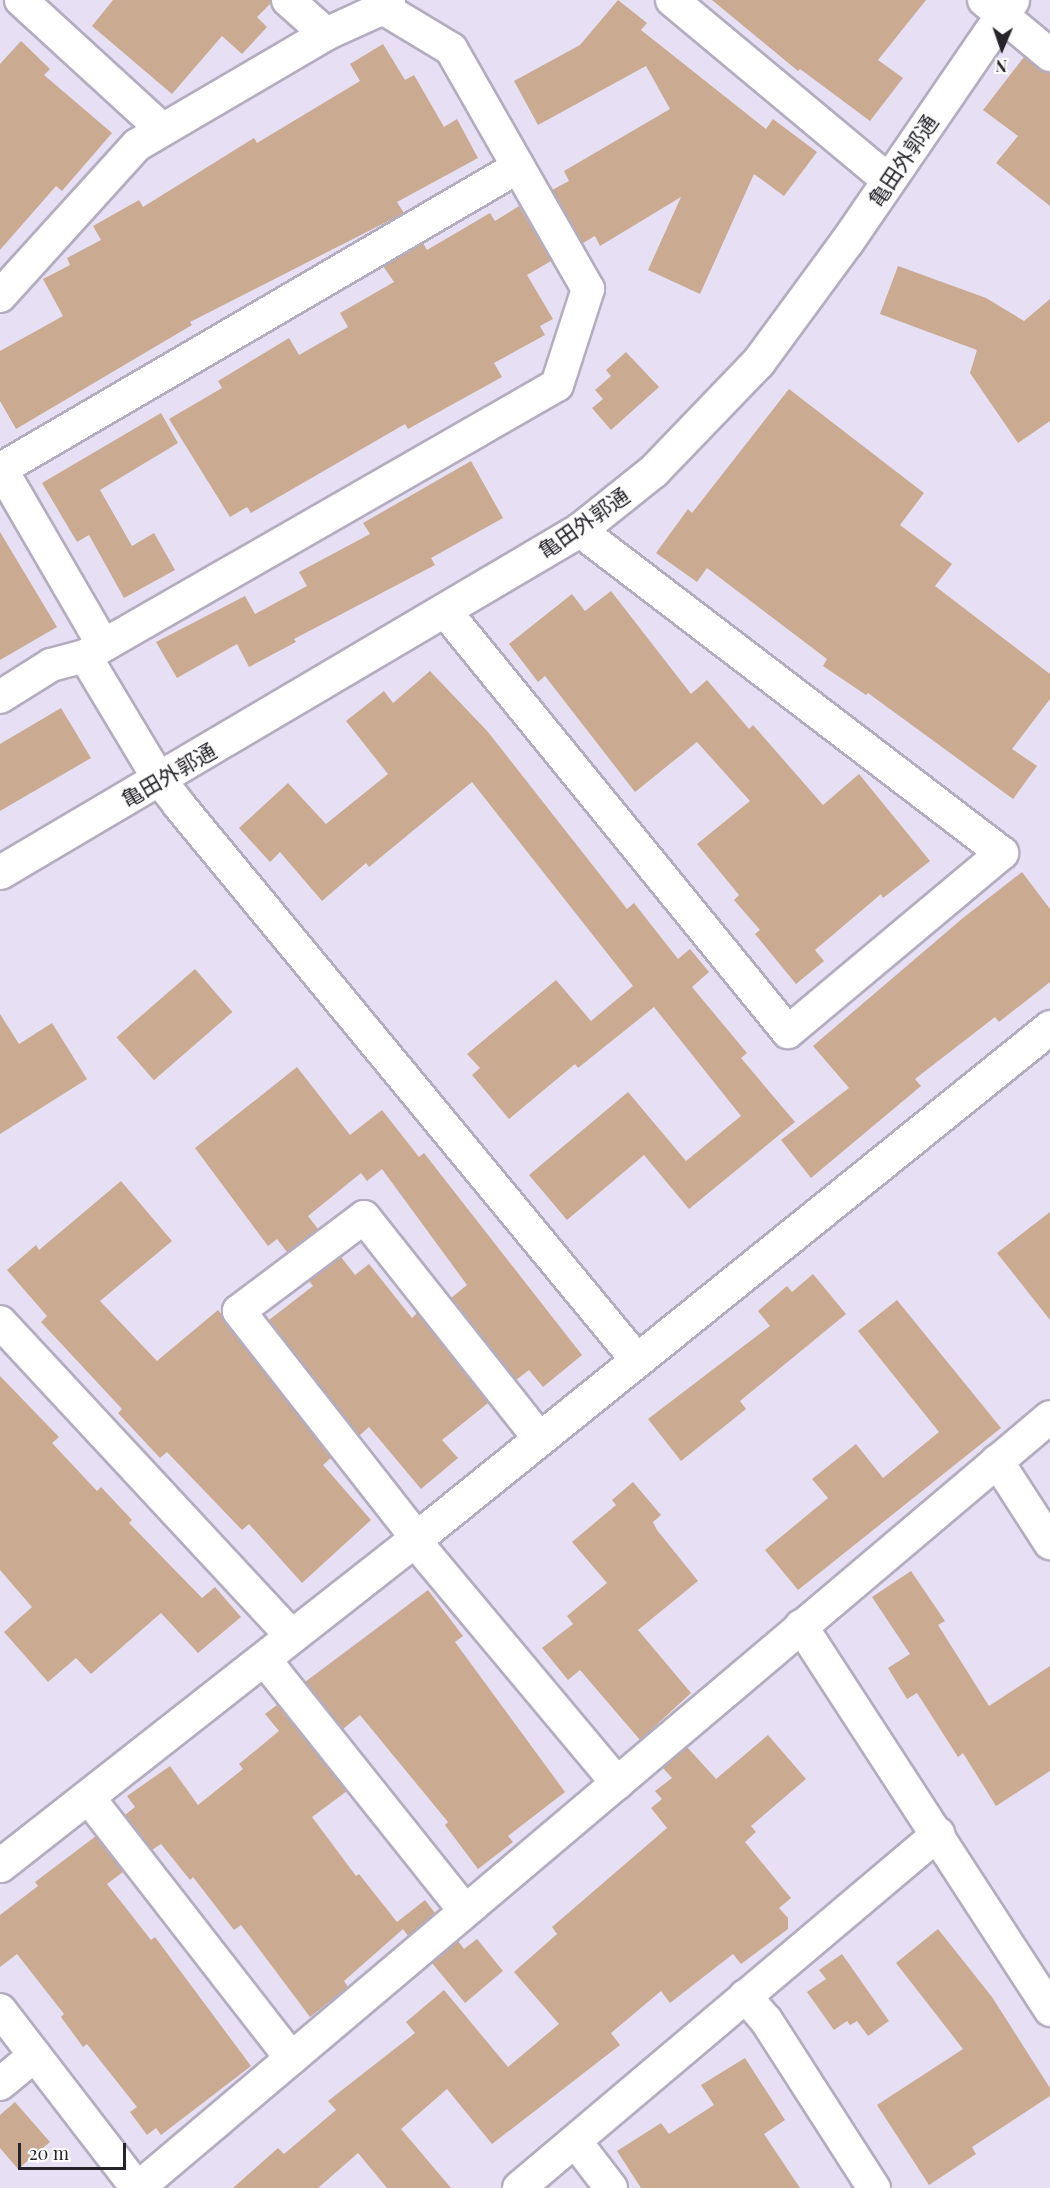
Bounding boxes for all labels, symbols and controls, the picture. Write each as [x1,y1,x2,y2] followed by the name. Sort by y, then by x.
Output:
[972,18,1032,78] north arrow
[995,56,1007,77] text: N
[862,109,942,211] street label: 亀田外郭通
[533,482,633,562] street label: 亀田外郭通
[116,737,220,811] street label: 亀田外郭通
[21,2131,129,2169] scale bar
[29,2141,69,2165] text: 20 m

